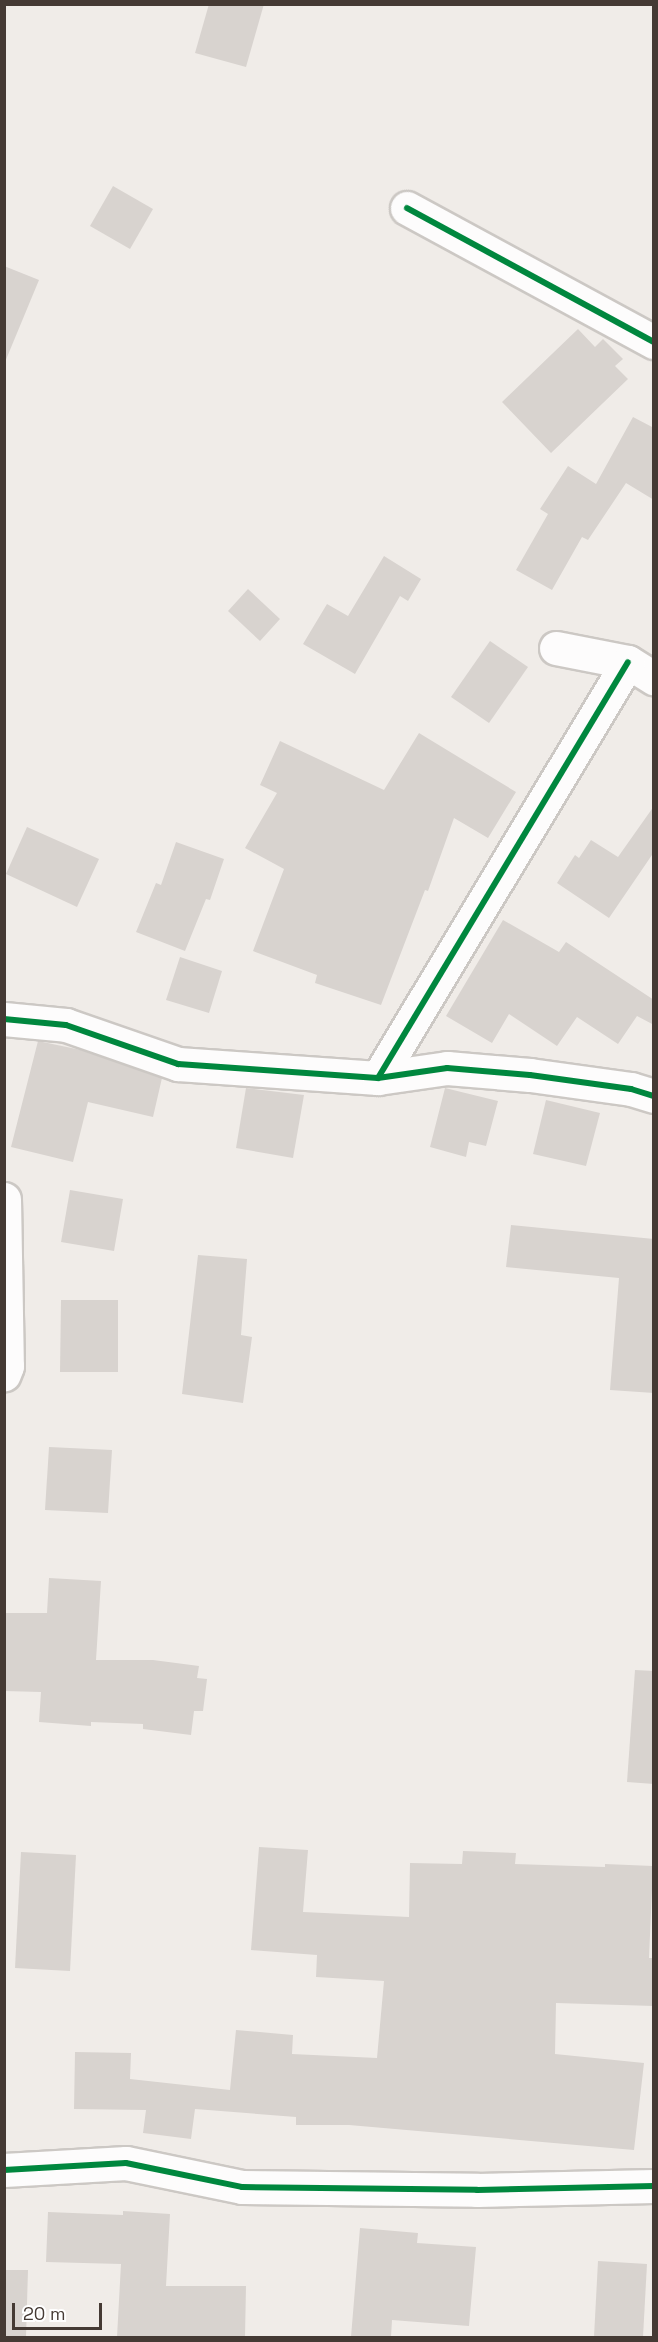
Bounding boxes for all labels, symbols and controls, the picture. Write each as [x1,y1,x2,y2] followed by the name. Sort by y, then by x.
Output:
[15,2291,105,2329] scale bar
[23,2302,66,2325] text: 20 m

